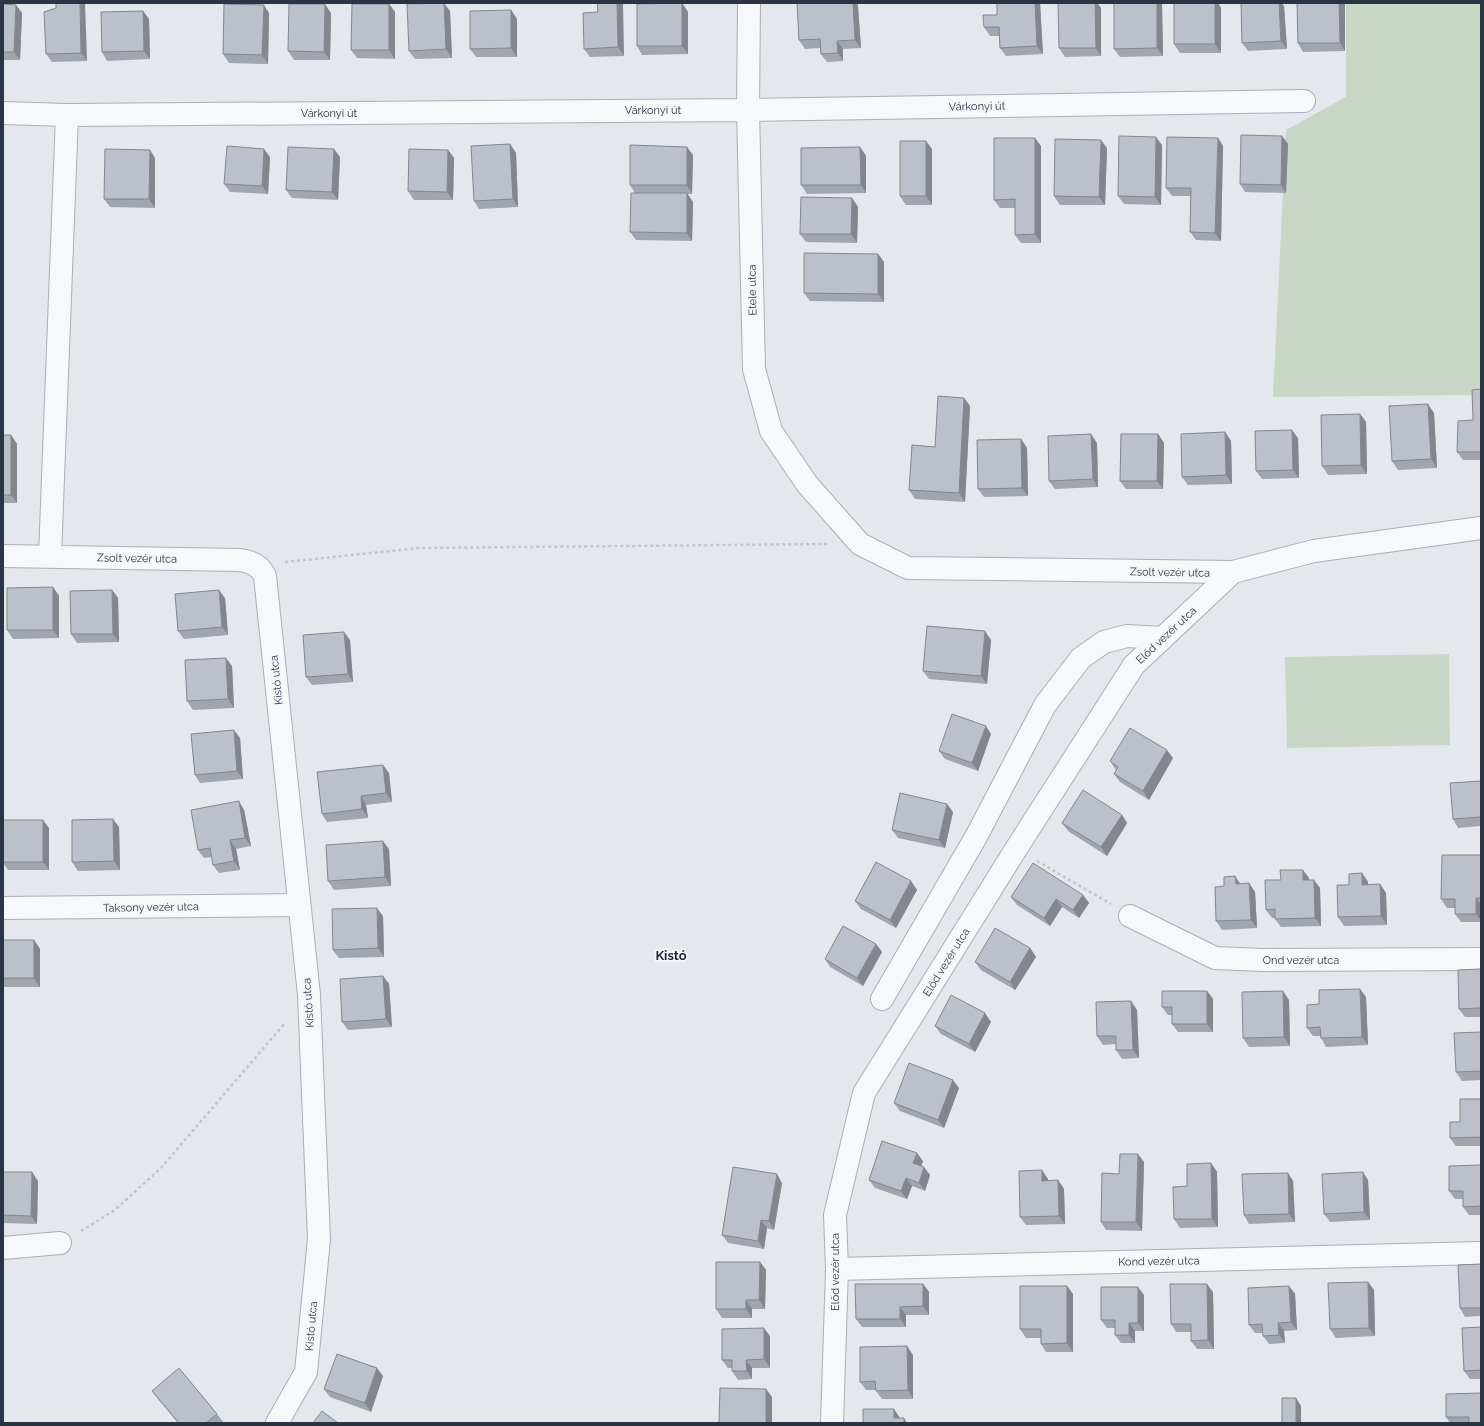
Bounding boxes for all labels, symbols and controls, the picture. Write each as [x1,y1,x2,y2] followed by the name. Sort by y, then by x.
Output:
[949,100,1006,113] street label: Várkonyi út
[625,104,682,117] street label: Várkonyi út
[301,107,358,120] street label: Várkonyi út
[746,264,759,316] street label: Etele utca
[97,551,177,566] street label: Zsolt vezér utca
[1130,565,1210,580] street label: Zsolt vezér utca
[1133,604,1199,667] street label: Előd vezér utca
[267,654,286,705] street label: Kistó utca
[103,900,199,915] street label: Taksony vezér utca
[920,926,973,999] street label: Előd vezér utca
[655,948,687,963] district label: Kistó
[1263,954,1339,967] street label: Ond vezér utca
[300,978,317,1028] street label: Kistó utca
[829,1233,842,1311] street label: Előd vezér utca
[1118,1254,1200,1269] street label: Kond vezér utca
[303,1301,320,1351] street label: Kistó utca

